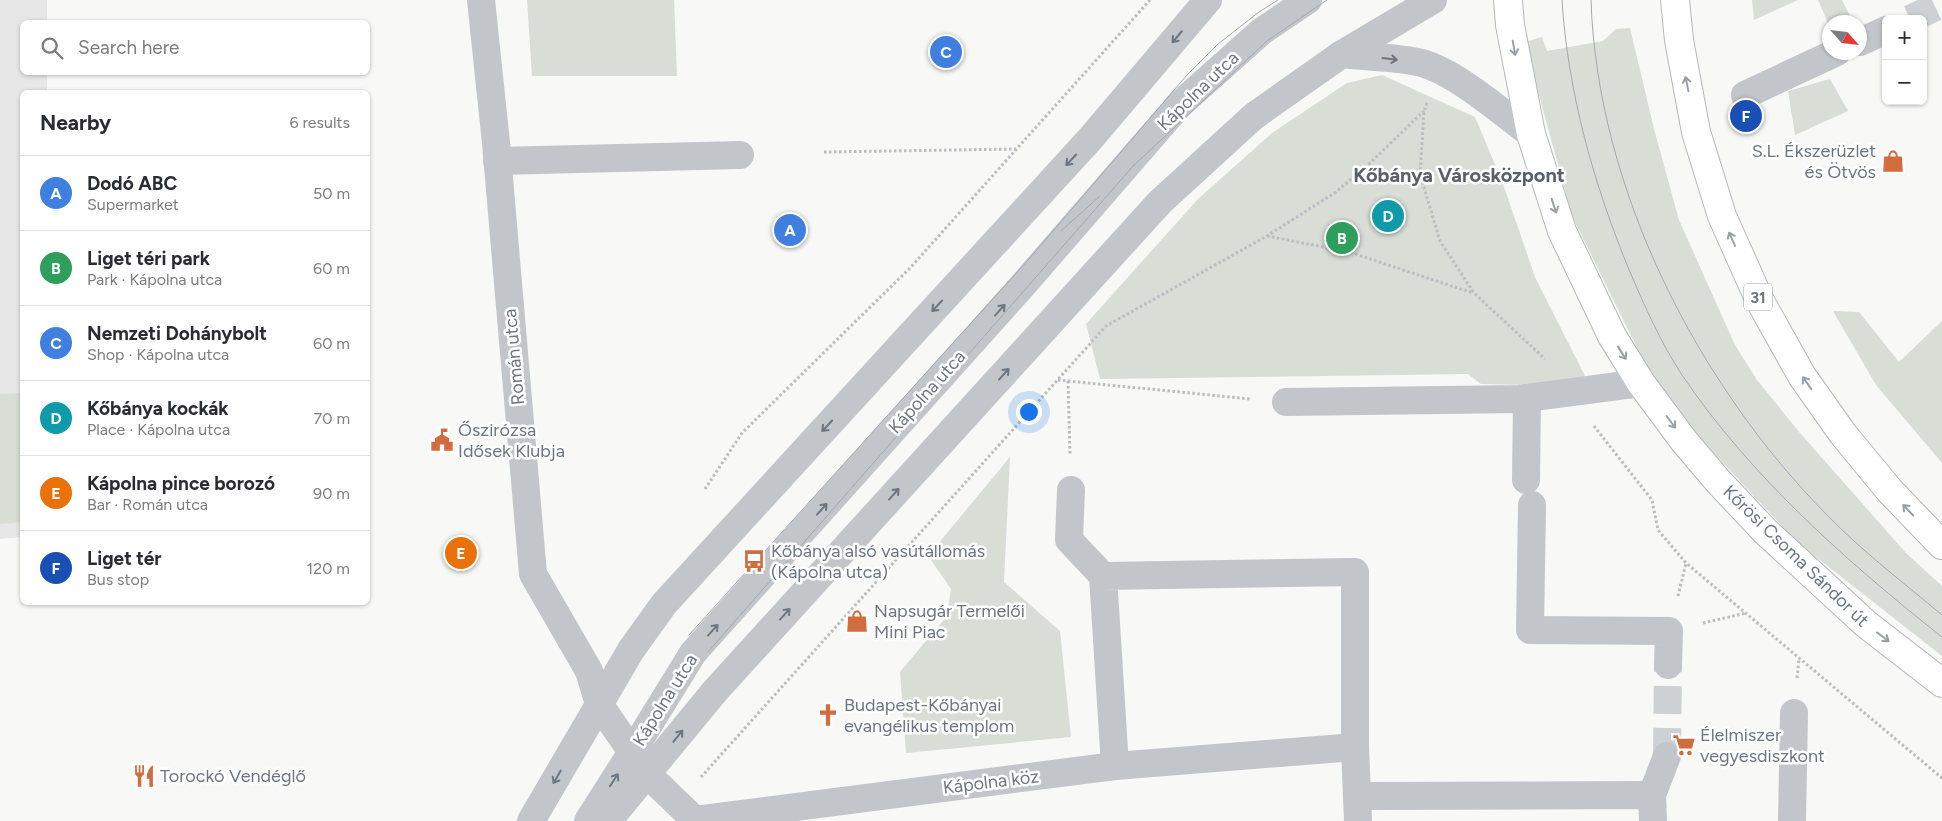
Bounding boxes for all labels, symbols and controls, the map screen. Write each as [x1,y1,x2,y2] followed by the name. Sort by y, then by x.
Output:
[1822,15,1867,60] north arrow
[1882,15,1927,105] map controls
[1882,15,1927,60] button: +
[20,20,370,75] search box
[1171,31,1182,44] one-way arrow
[930,33,962,71] pin: C
[38,34,66,62] icon: search
[78,36,180,59] text: Search here
[1509,40,1519,56] one-way arrow
[1153,47,1243,135] street label: Kápolna utca
[1382,54,1398,64] one-way arrow
[1882,60,1927,105] button: −
[1682,76,1691,92] one-way arrow
[1730,97,1762,135] pin: F
[40,110,111,135] text: Nearby
[289,113,350,132] text: 6 results
[1752,140,1876,183] place label: S.L. Ékszerüzlet és Ötvös
[1880,148,1906,174] shop icon: S.L. Ékszerüzlet és Ötvös
[1065,154,1077,167] one-way arrow
[1353,163,1565,187] district label: Kőbánya Városközpont
[87,172,177,195] text: Dodó ABC
[50,184,62,203] text: A
[313,184,350,203] text: 50 m
[87,195,179,214] text: Supermarket
[1372,197,1404,235] pin: D
[1549,197,1559,213] one-way arrow
[774,211,806,249] pin: A
[1326,219,1358,257] pin: B
[1727,232,1736,247] one-way arrow
[87,247,210,270] text: Liget téri park
[51,259,61,278] text: B
[313,259,350,278] text: 60 m
[87,270,222,289] text: Park · Kápolna utca
[1744,284,1772,310] road number: 31
[931,299,943,312] one-way arrow
[994,303,1006,316] one-way arrow
[499,308,529,406] street label: Román utca
[87,322,267,345] text: Nemzeti Dohánybolt
[50,334,62,353] text: C
[313,334,350,353] text: 60 m
[87,345,229,364] text: Shop · Kápolna utca
[1618,345,1628,359] one-way arrow
[884,346,970,438] street label: Kápolna utca
[998,367,1010,380] one-way arrow
[1802,376,1812,390] one-way arrow
[87,397,228,420] text: Kőbánya kockák
[1016,399,1042,425] your location
[50,409,62,428] text: D
[314,409,350,428] text: 70 m
[1665,415,1676,428] one-way arrow
[458,419,565,462] place label: Őszirózsa Idősek Klubja
[821,419,833,432] one-way arrow
[87,420,230,439] text: Place · Kápolna utca
[429,427,455,453] public building icon: Őszirózsa Idősek Klubja
[87,472,275,495] text: Kápolna pince borozó
[1719,481,1874,631] street label: Kőrösi Csoma Sándor út
[51,484,61,503] text: E
[313,484,350,503] text: 90 m
[888,488,900,501] one-way arrow
[87,495,208,514] text: Bar · Román utca
[816,503,828,516] one-way arrow
[1902,504,1914,517] one-way arrow
[445,534,477,572] pin: E
[771,540,985,583] place label: Kőbánya alsó vasútállomás (Kápolna utca)
[87,547,162,570] text: Liget tér
[741,548,767,574] bus stop icon: Kőbánya alsó vasútállomás (Kápolna utca)
[52,559,60,578] text: F
[307,559,350,578] text: 120 m
[87,570,149,589] text: Bus stop
[874,600,1025,643] place label: Napsugár Termelői Mini Piac
[779,608,791,621] one-way arrow
[844,608,870,634] shop icon: Napsugár Termelői Mini Piac
[708,624,719,637] one-way arrow
[1876,632,1890,642] one-way arrow
[628,650,702,750] street label: Kápolna utca
[844,694,1014,737] place label: Budapest-Kőbányai evangélikus templom
[815,702,841,728] church icon: Budapest-Kőbányai evangélikus templom
[1700,724,1825,767] place label: Élelmiszer vegyesdiszkont
[672,730,683,743] one-way arrow
[1671,732,1697,758] supermarket icon: Élelmiszer vegyesdiszkont
[131,763,157,789] restaurant icon: Torockó Vendéglő
[160,765,306,787] place label: Torockó Vendéglő
[942,765,1040,799] street label: Kápolna köz
[551,769,561,783] one-way arrow
[610,774,620,788] one-way arrow

